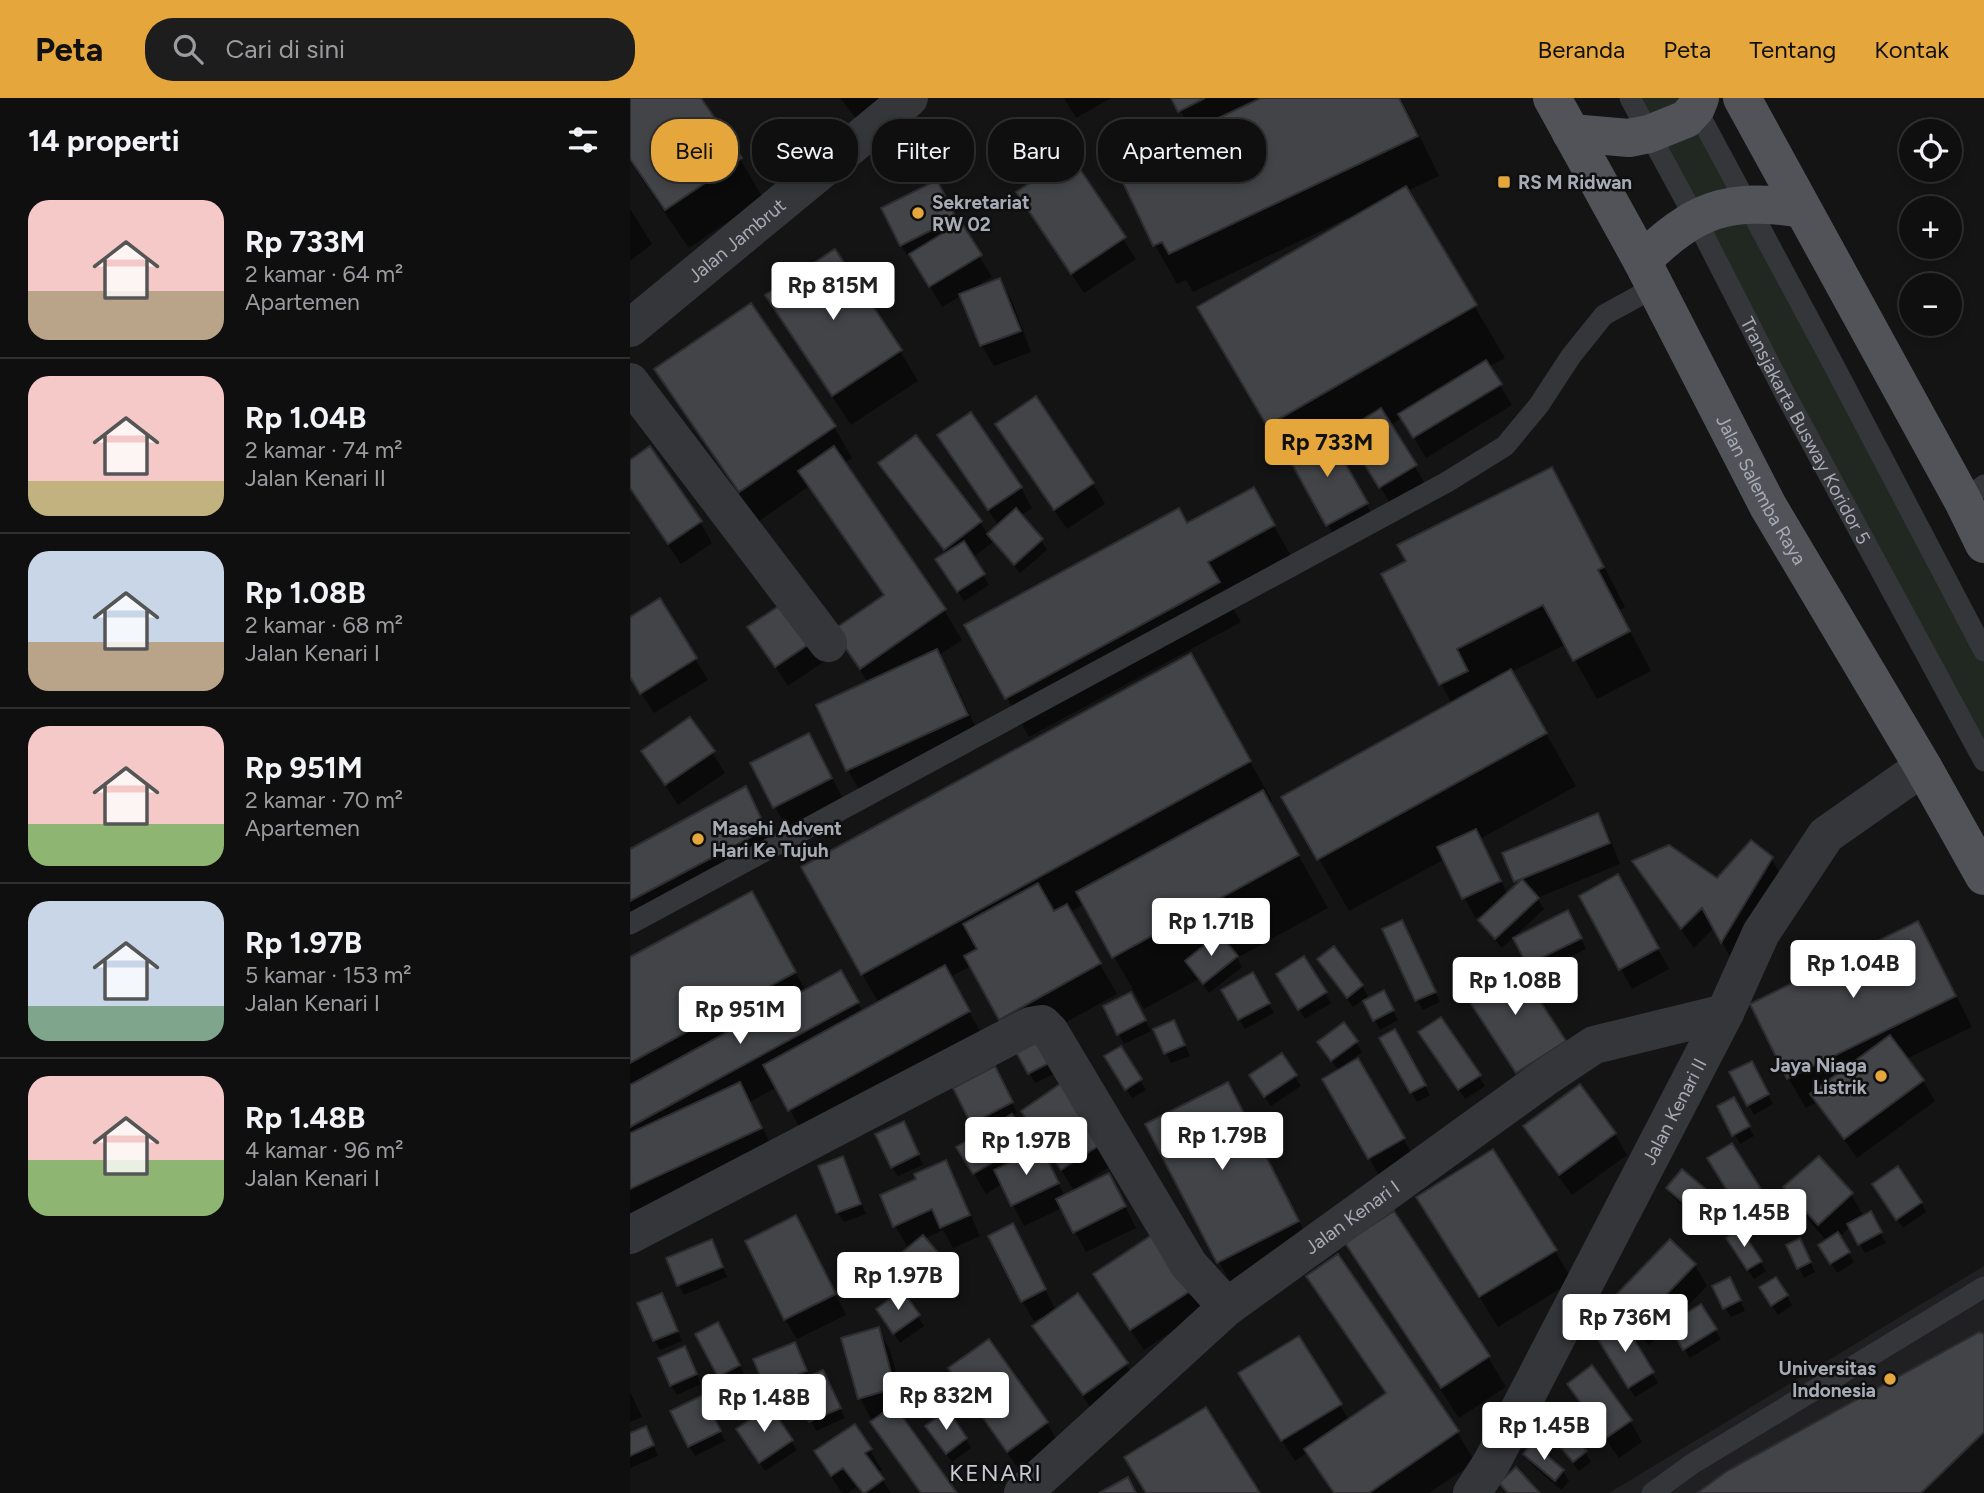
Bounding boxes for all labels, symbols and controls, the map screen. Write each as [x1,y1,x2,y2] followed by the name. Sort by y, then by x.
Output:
[145,18,635,81] search box
[35,30,103,69] text: Peta
[169,30,207,68] icon: search
[225,33,345,65] text: Cari di sini
[1538,35,1625,64] text: Beranda
[1663,35,1711,64] text: Peta
[1749,35,1836,64] text: Tentang
[1874,35,1949,64] text: Kontak
[651,119,738,182] chip: Beli
[752,119,858,182] chip: Sewa
[872,119,974,182] chip: Filter
[988,119,1084,182] chip: Baru
[1098,119,1266,182] chip: Apartemen
[1899,119,1962,336] map controls
[1899,119,1962,182] button: locate
[564,121,602,159] icon: filters
[28,122,180,159] text: 14 properti
[1518,171,1632,194] place label: RS M Ridwan
[1496,174,1512,190] marker: RS M Ridwan
[932,191,1030,236] place label: Sekretariat RW 02
[683,193,790,287] street label: Jalan Jambrut
[1899,196,1962,259] button: +
[910,205,926,221] marker: Sekretariat RW 02
[245,223,365,260] text: Rp 733M
[84,228,168,312] icon: home
[245,260,403,288] text: 2 kamar · 64 m²
[768,262,898,322] pin: Rp 815M
[788,271,879,299] text: Rp 815M
[1899,273,1962,336] button: −
[245,288,360,316] text: Apartemen
[1736,313,1876,548] street label: Transjakarta Busway Koridor 5
[245,399,366,436] text: Rp 1.04B
[84,404,168,488] icon: home
[1711,411,1812,569] street label: Jalan Salemba Raya
[1262,420,1392,479] pin: Rp 733M
[1281,428,1373,456] text: Rp 733M
[245,436,403,464] text: 2 kamar · 74 m²
[245,464,386,492] text: Jalan Kenari II
[245,574,366,611] text: Rp 1.08B
[84,579,168,663] icon: home
[245,611,403,639] text: 2 kamar · 68 m²
[245,639,380,667] text: Jalan Kenari I
[245,749,363,786] text: Rp 951M
[84,754,168,838] icon: home
[245,786,403,814] text: 2 kamar · 70 m²
[245,814,360,842] text: Apartemen
[712,817,842,862] place label: Masehi Advent Hari Ke Tujuh
[690,831,706,847] marker: Masehi Advent Hari Ke Tujuh
[1139,898,1283,958] pin: Rp 1.71B
[1168,907,1254,935] text: Rp 1.71B
[245,924,362,961] text: Rp 1.97B
[84,929,168,1013] icon: home
[1781,940,1925,1000] pin: Rp 1.04B
[1806,949,1900,977] text: Rp 1.04B
[1443,958,1587,1017] pin: Rp 1.08B
[245,961,412,989] text: 5 kamar · 153 m²
[1469,966,1561,994] text: Rp 1.08B
[675,986,805,1046] pin: Rp 951M
[245,989,380,1017] text: Jalan Kenari I
[695,995,785,1023] text: Rp 951M
[1637,1054,1711,1168] street label: Jalan Kenari II
[1770,1054,1868,1099] place label: Jaya Niaga Listrik
[1873,1068,1889,1084] marker: Jaya Niaga Listrik
[245,1099,365,1136] text: Rp 1.48B
[84,1104,168,1188] icon: home
[1150,1112,1294,1172] pin: Rp 1.79B
[954,1118,1098,1177] pin: Rp 1.97B
[1177,1121,1267,1149] text: Rp 1.79B
[981,1126,1071,1154] text: Rp 1.97B
[245,1136,403,1164] text: 4 kamar · 96 m²
[245,1164,380,1192] text: Jalan Kenari I
[1300,1175,1404,1259] street label: Jalan Kenari I
[1672,1190,1816,1249] pin: Rp 1.45B
[1698,1198,1790,1226] text: Rp 1.45B
[826,1252,970,1312] pin: Rp 1.97B
[853,1261,943,1289] text: Rp 1.97B
[1560,1294,1690,1354] pin: Rp 736M
[1579,1303,1671,1331] text: Rp 736M
[1779,1357,1876,1402] place label: Universitas Indonesia
[1882,1371,1898,1387] marker: Universitas Indonesia
[881,1372,1011,1432] pin: Rp 832M
[692,1374,836,1434] pin: Rp 1.48B
[899,1381,993,1409] text: Rp 832M
[718,1383,810,1411] text: Rp 1.48B
[1472,1402,1616,1462] pin: Rp 1.45B
[1498,1411,1590,1439] text: Rp 1.45B
[949,1459,1043,1487] district label: KENARI

